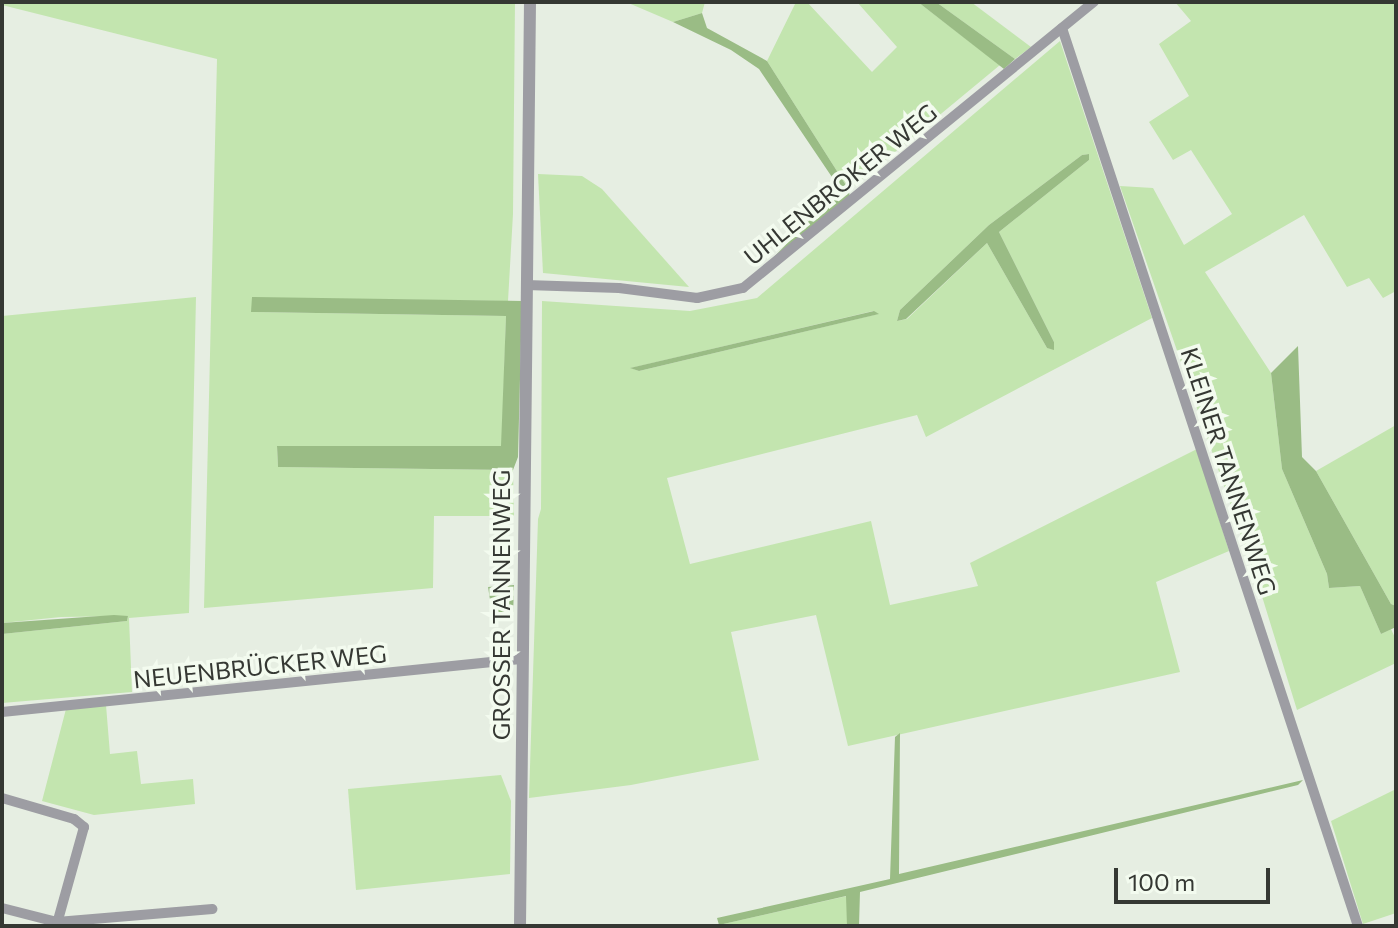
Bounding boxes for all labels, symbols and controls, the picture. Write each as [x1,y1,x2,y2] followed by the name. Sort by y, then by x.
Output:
[738,97,942,271] street label: UHLENBROKER WEG
[1175,344,1283,598] street label: KLEINER TANNENWEG
[487,470,515,740] street label: GROSSER TANNENWEG
[132,638,388,694] street label: NEUENBRÜCKER WEG
[1118,852,1274,902] scale bar
[1128,867,1195,896] text: 100 m

